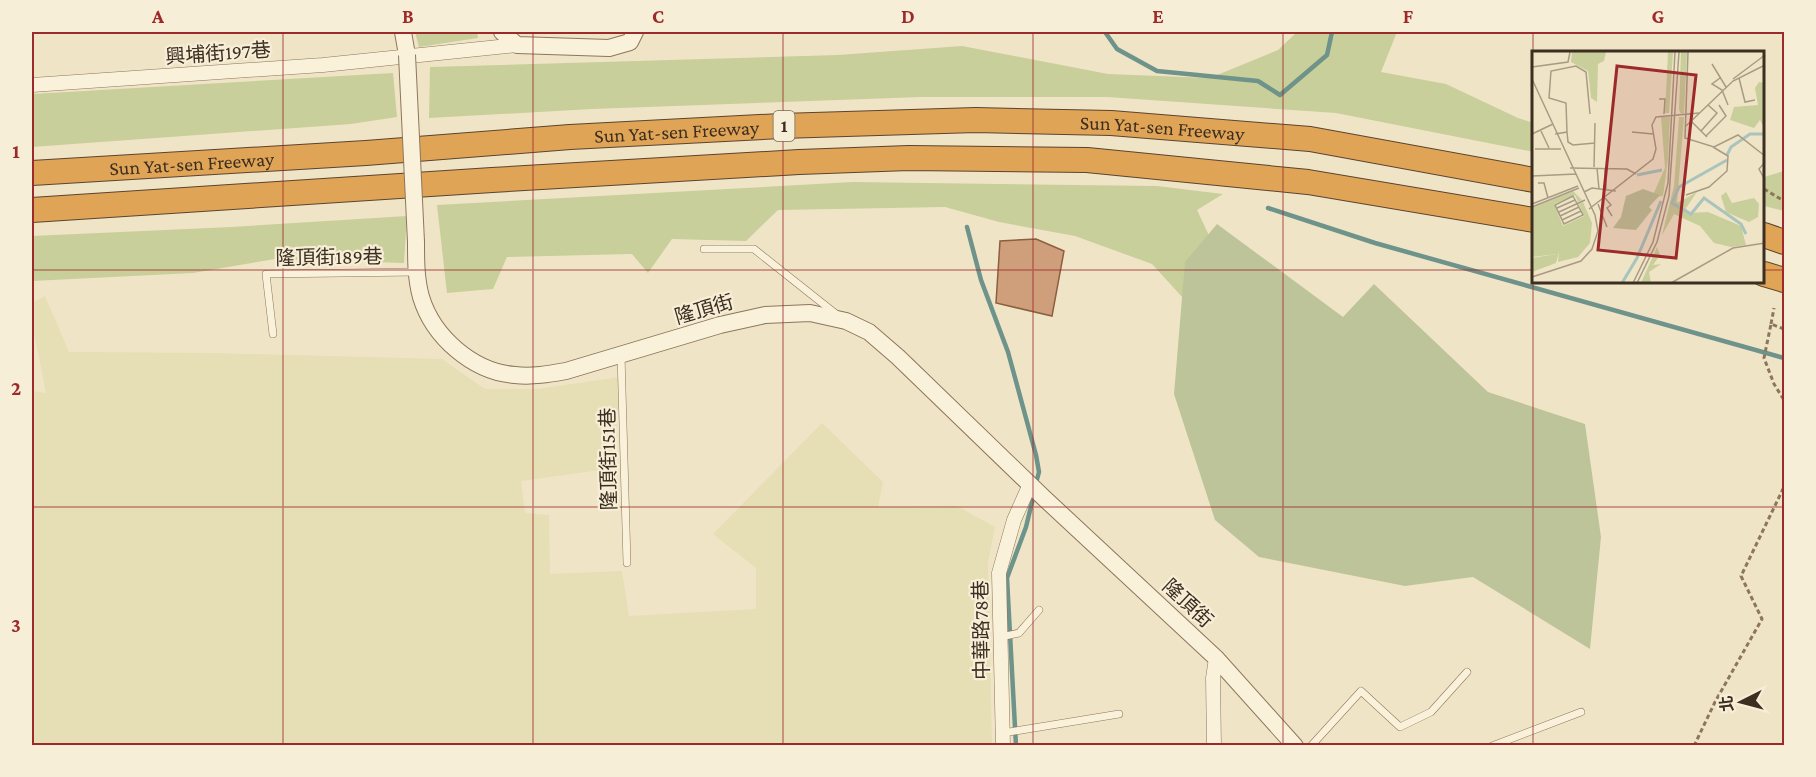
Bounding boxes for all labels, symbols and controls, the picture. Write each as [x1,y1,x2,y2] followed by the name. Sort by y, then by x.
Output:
[151,5,165,27] text: A
[402,5,414,27] text: B
[652,5,664,27] text: C
[901,5,915,27] text: D
[1152,5,1164,27] text: E
[1403,5,1414,27] text: F
[1652,5,1665,27] text: G
[165,38,271,68] street label: 興埔街197巷
[1532,51,1765,284] inset map
[774,111,794,141] road number: 1
[1080,111,1246,146] street label: Sun Yat-sen Freeway
[594,116,760,147] street label: Sun Yat-sen Freeway
[12,140,20,162] text: 1
[109,147,276,179] street label: Sun Yat-sen Freeway
[275,245,383,269] street label: 隆頂街189巷
[672,290,736,328] street label: 隆頂街
[11,377,21,399] text: 2
[596,408,620,510] street label: 隆頂街151巷
[1159,574,1217,632] street label: 隆頂街
[969,580,993,680] street label: 中華路78巷
[11,614,21,636] text: 3
[1711,672,1771,732] north arrow
[1717,695,1736,712] text: 北

